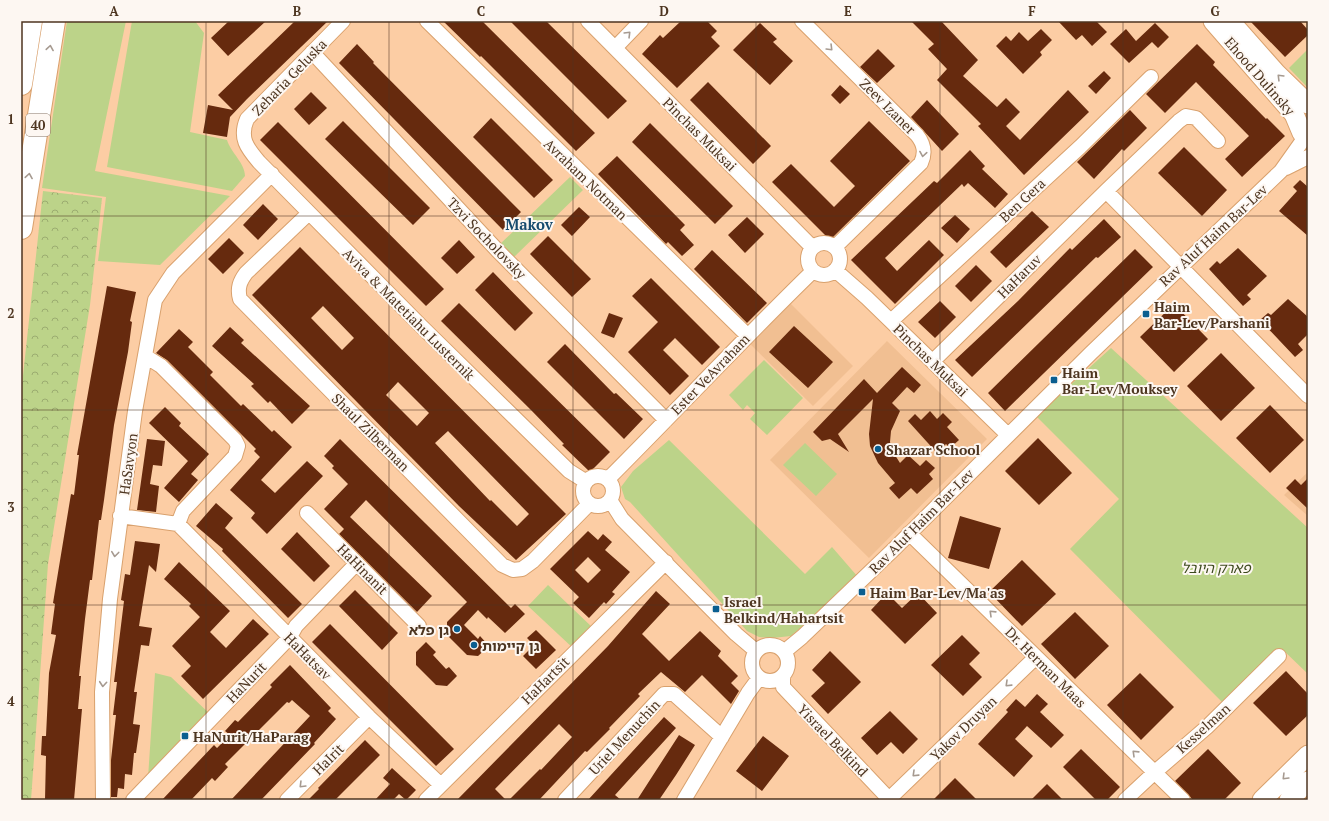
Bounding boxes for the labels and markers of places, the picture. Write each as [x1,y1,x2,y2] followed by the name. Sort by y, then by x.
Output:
[1154,297,1270,332] place label: Haim Bar-Lev/Parshani
[1141,309,1151,319] marker: Haim Bar-Lev/Parshani
[1062,363,1178,398] place label: Haim Bar-Lev/Mouksey
[1049,375,1059,385] marker: Haim Bar-Lev/Mouksey
[886,440,981,459] place label: Shazar School
[873,444,883,454] marker: Shazar School
[870,583,1004,602] place label: Haim Bar-Lev/Ma'as
[857,587,867,597] marker: Haim Bar-Lev/Ma'as
[724,592,844,627] place label: Israel Belkind/Hahartsit
[711,604,721,614] marker: Israel Belkind/Hahartsit
[409,620,449,639] place label: גן פלא
[452,624,462,634] marker: גן פלא
[482,636,540,655] place label: גן קיימות
[469,640,479,650] marker: גן קיימות
[193,727,310,746] place label: HaNurit/HaParag
[180,731,190,741] marker: HaNurit/HaParag

